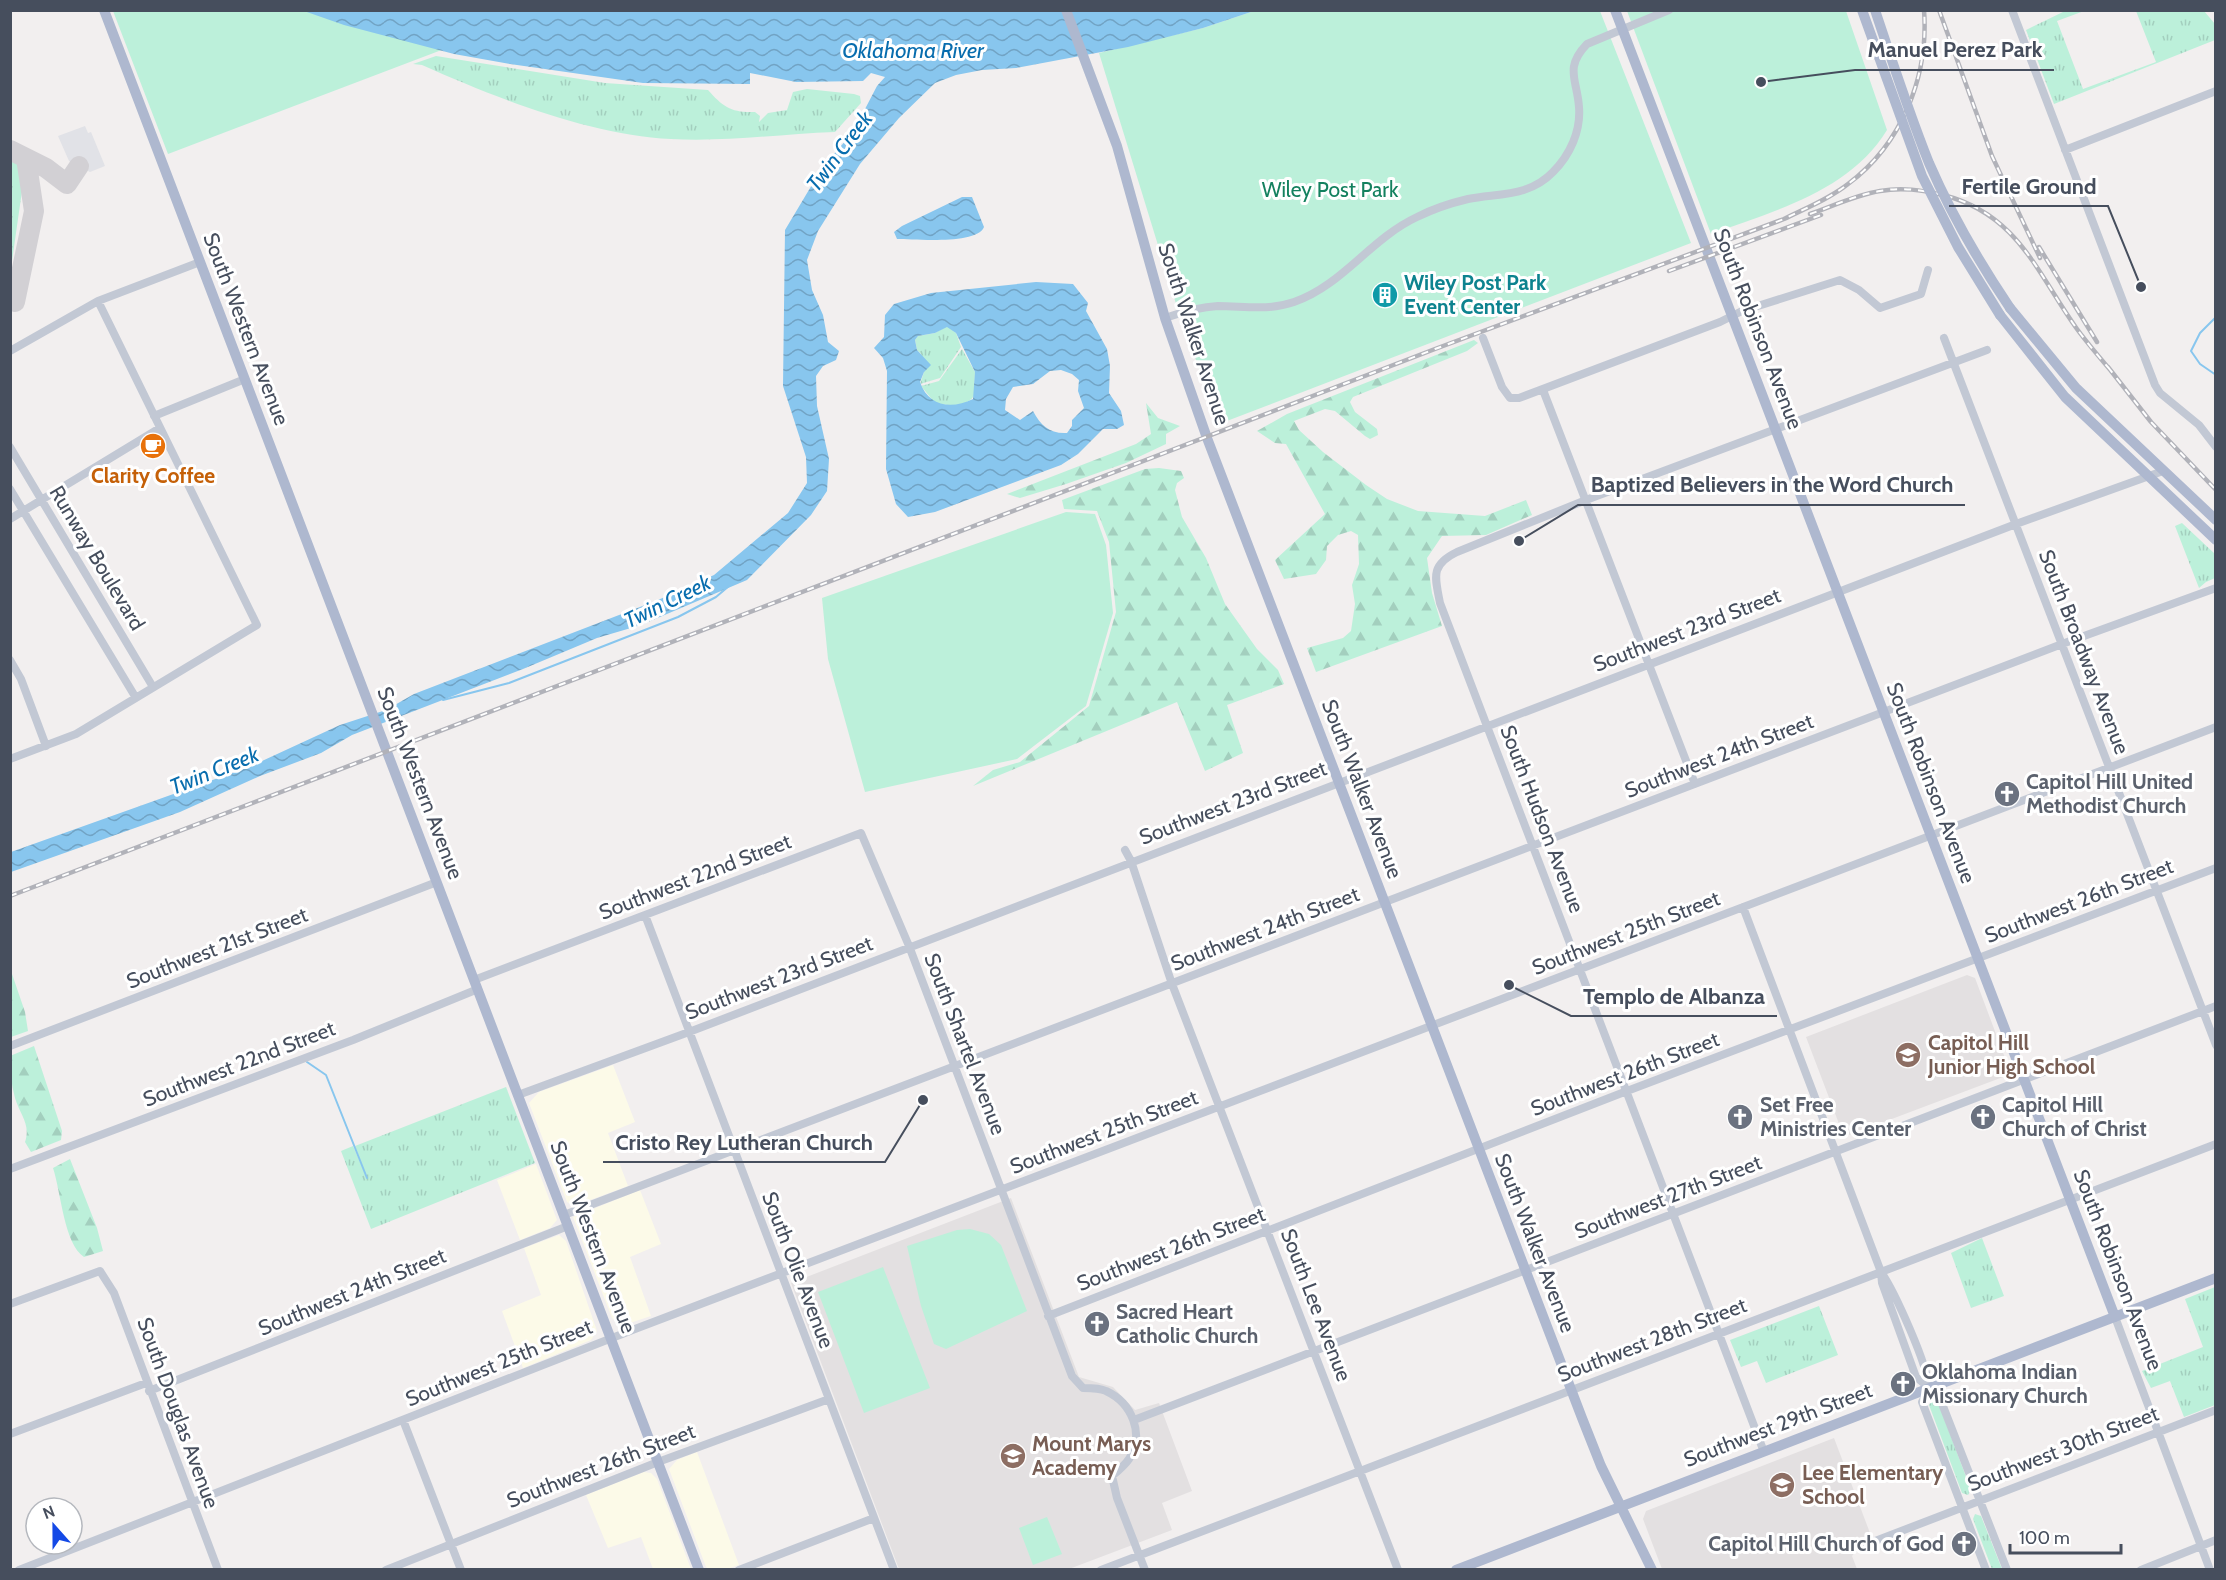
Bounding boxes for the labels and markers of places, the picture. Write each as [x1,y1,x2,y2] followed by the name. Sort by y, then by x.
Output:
[1855,30,2054,70] callout: Manuel Perez Park
[1949,166,2108,206] callout: Fertile Ground
[1404,270,1547,319] place label: Wiley Post Park Event Center
[1370,280,1400,310] building icon: Wiley Post Park Event Center
[138,431,168,461] cafe icon: Clarity Coffee
[91,463,215,488] place label: Clarity Coffee
[1578,465,1965,505] callout: Baptized Believers in the Word Church
[2026,769,2193,818] place label: Capitol Hill United Methodist Church
[1992,779,2022,809] church icon: Capitol Hill United Methodist Church
[1571,976,1777,1016] callout: Templo de Albanza
[1927,1030,2096,1079] place label: Capitol Hill Junior High School
[1893,1040,1923,1070] school or university icon: Capitol Hill Junior High School
[1760,1092,1911,1141] place label: Set Free Ministries Center
[2002,1092,2147,1141] place label: Capitol Hill Church of Christ
[1725,1102,1755,1132] church icon: Set Free Ministries Center
[1968,1102,1998,1132] church icon: Capitol Hill Church of Christ
[603,1122,885,1162] callout: Cristo Rey Lutheran Church
[1116,1299,1258,1348] place label: Sacred Heart Catholic Church
[1082,1309,1112,1339] church icon: Sacred Heart Catholic Church
[1922,1359,2088,1408] place label: Oklahoma Indian Missionary Church
[1888,1369,1918,1399] church icon: Oklahoma Indian Missionary Church
[1032,1431,1151,1480] place label: Mount Marys Academy
[998,1441,1028,1471] school or university icon: Mount Marys Academy
[1802,1460,1944,1509] place label: Lee Elementary School
[1767,1470,1797,1500] school or university icon: Lee Elementary School
[1949,1529,1979,1559] church icon: Capitol Hill Church of God
[1708,1531,1944,1556] place label: Capitol Hill Church of God

